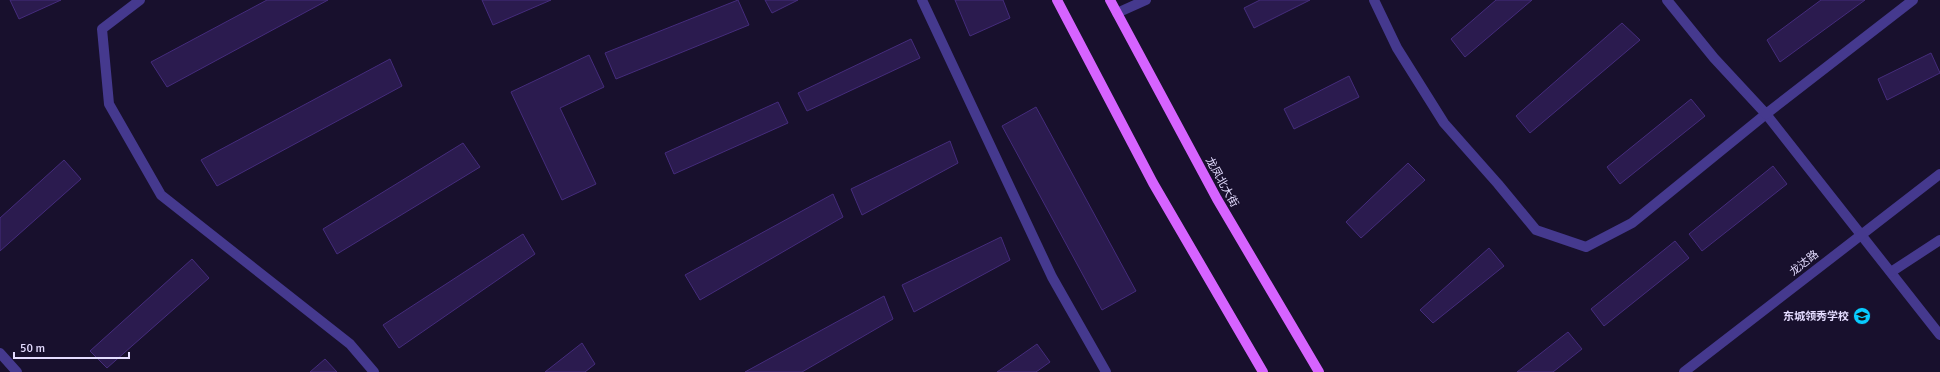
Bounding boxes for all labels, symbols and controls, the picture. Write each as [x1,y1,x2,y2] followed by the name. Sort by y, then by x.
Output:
[1203,155,1241,209] street label: 龙凤北大街
[1787,248,1821,278] street label: 龙达路
[1852,306,1872,326] school or university icon: 东城领秀学校
[1783,310,1849,323] place label: 东城领秀学校
[14,334,129,360] scale bar
[20,341,45,356] text: 50 m

